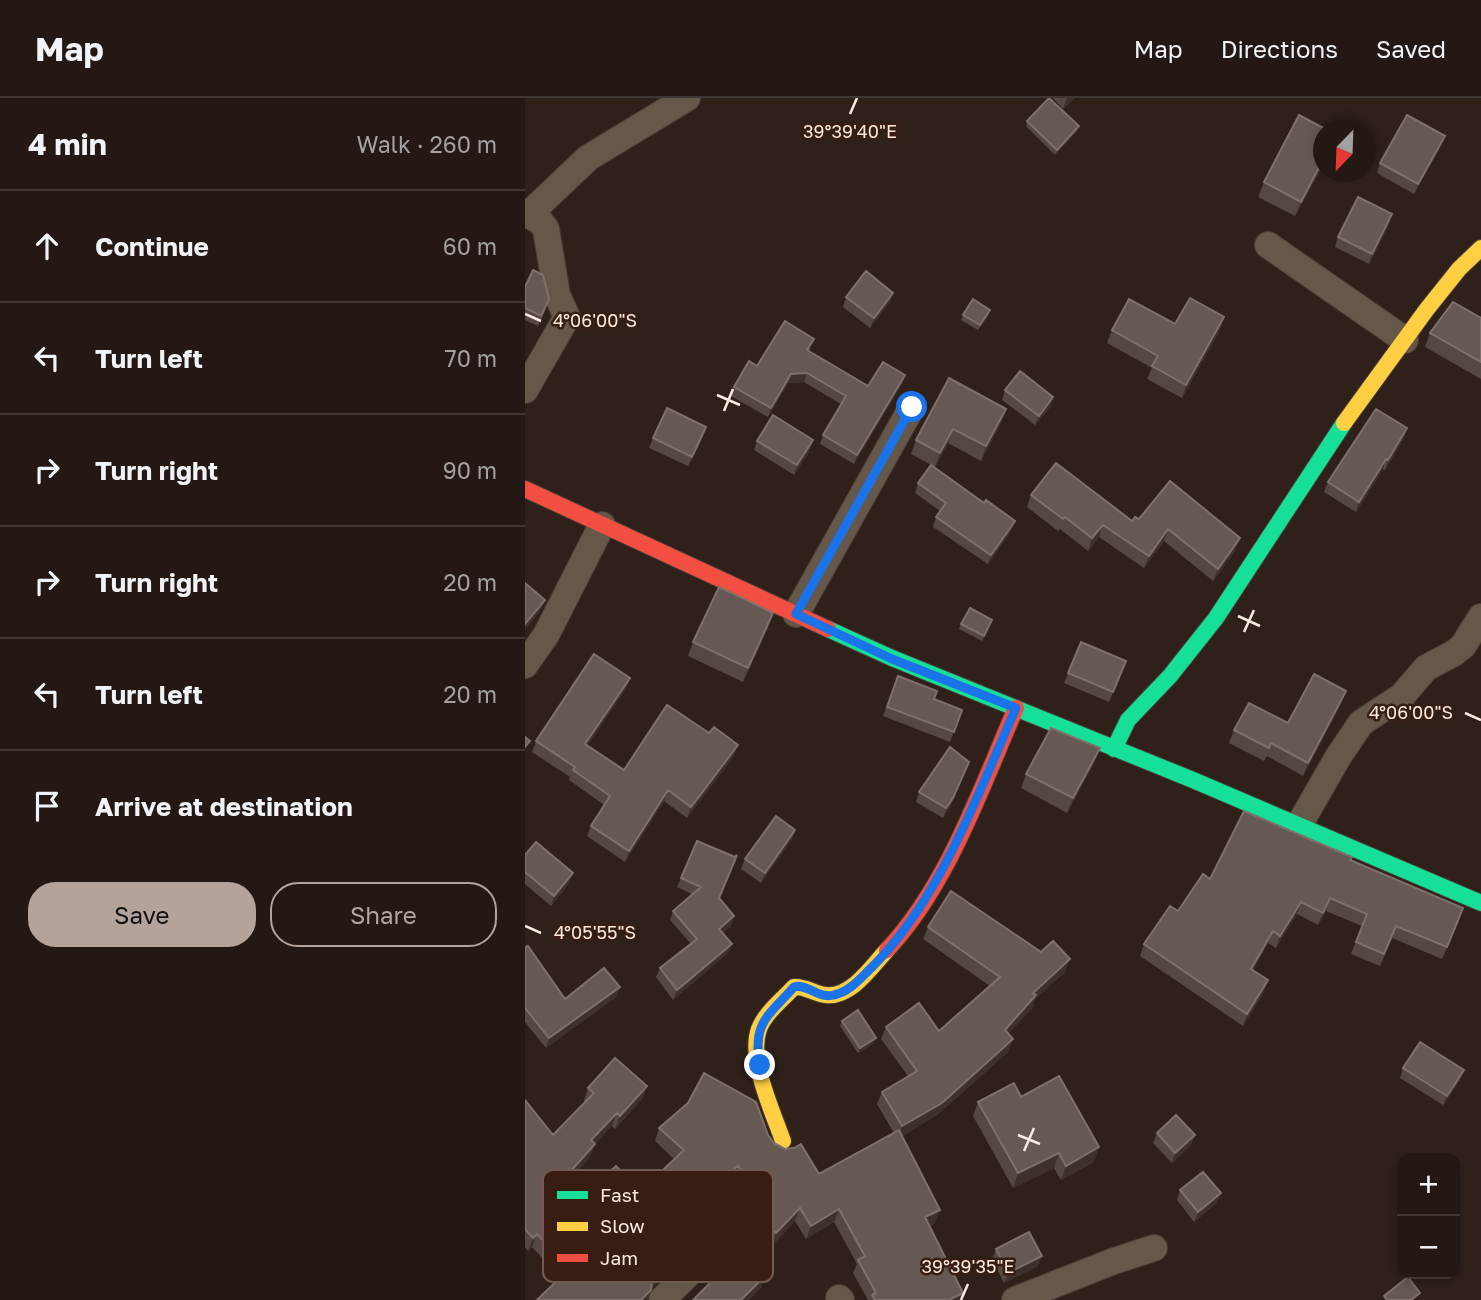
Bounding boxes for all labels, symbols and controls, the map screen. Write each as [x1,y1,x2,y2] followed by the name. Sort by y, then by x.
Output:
[35,29,104,68] text: Map
[1134,34,1183,63] text: Map
[1221,34,1338,63] text: Directions
[1376,34,1446,63] text: Saved
[1313,119,1376,182] north arrow
[803,120,897,142] text: 39°39'40"E
[28,126,107,162] text: 4 min
[356,130,497,158] text: Walk · 260 m
[28,227,66,265] icon: ahead
[95,231,209,262] text: Continue
[443,232,497,260] text: 60 m
[553,309,637,331] text: 4°06'00"S
[28,339,66,377] icon: left
[95,343,203,374] text: Turn left
[444,344,497,372] text: 70 m
[896,391,927,422] route start
[28,451,66,489] icon: right
[95,455,218,486] text: Turn right
[443,456,497,484] text: 90 m
[28,563,66,601] icon: right
[95,567,218,598] text: Turn right
[443,568,497,596] text: 20 m
[28,675,66,713] icon: left
[95,679,203,710] text: Turn left
[443,680,497,708] text: 20 m
[1369,701,1453,723] text: 4°06'00"S
[28,787,66,825] icon: arrive
[95,791,353,822] text: Arrive at destination
[28,882,256,947] button: Save
[270,882,497,947] button: Share
[554,921,636,943] text: 4°05'55"S
[744,1049,775,1080] route end
[1397,1153,1460,1279] map controls
[1397,1153,1460,1216] button: +
[543,1170,773,1282] legend
[600,1183,639,1206] text: Fast
[600,1214,645,1237] text: Slow
[1397,1216,1460,1279] button: −
[600,1246,638,1269] text: Jam
[922,1255,1014,1277] text: 39°39'35"E

